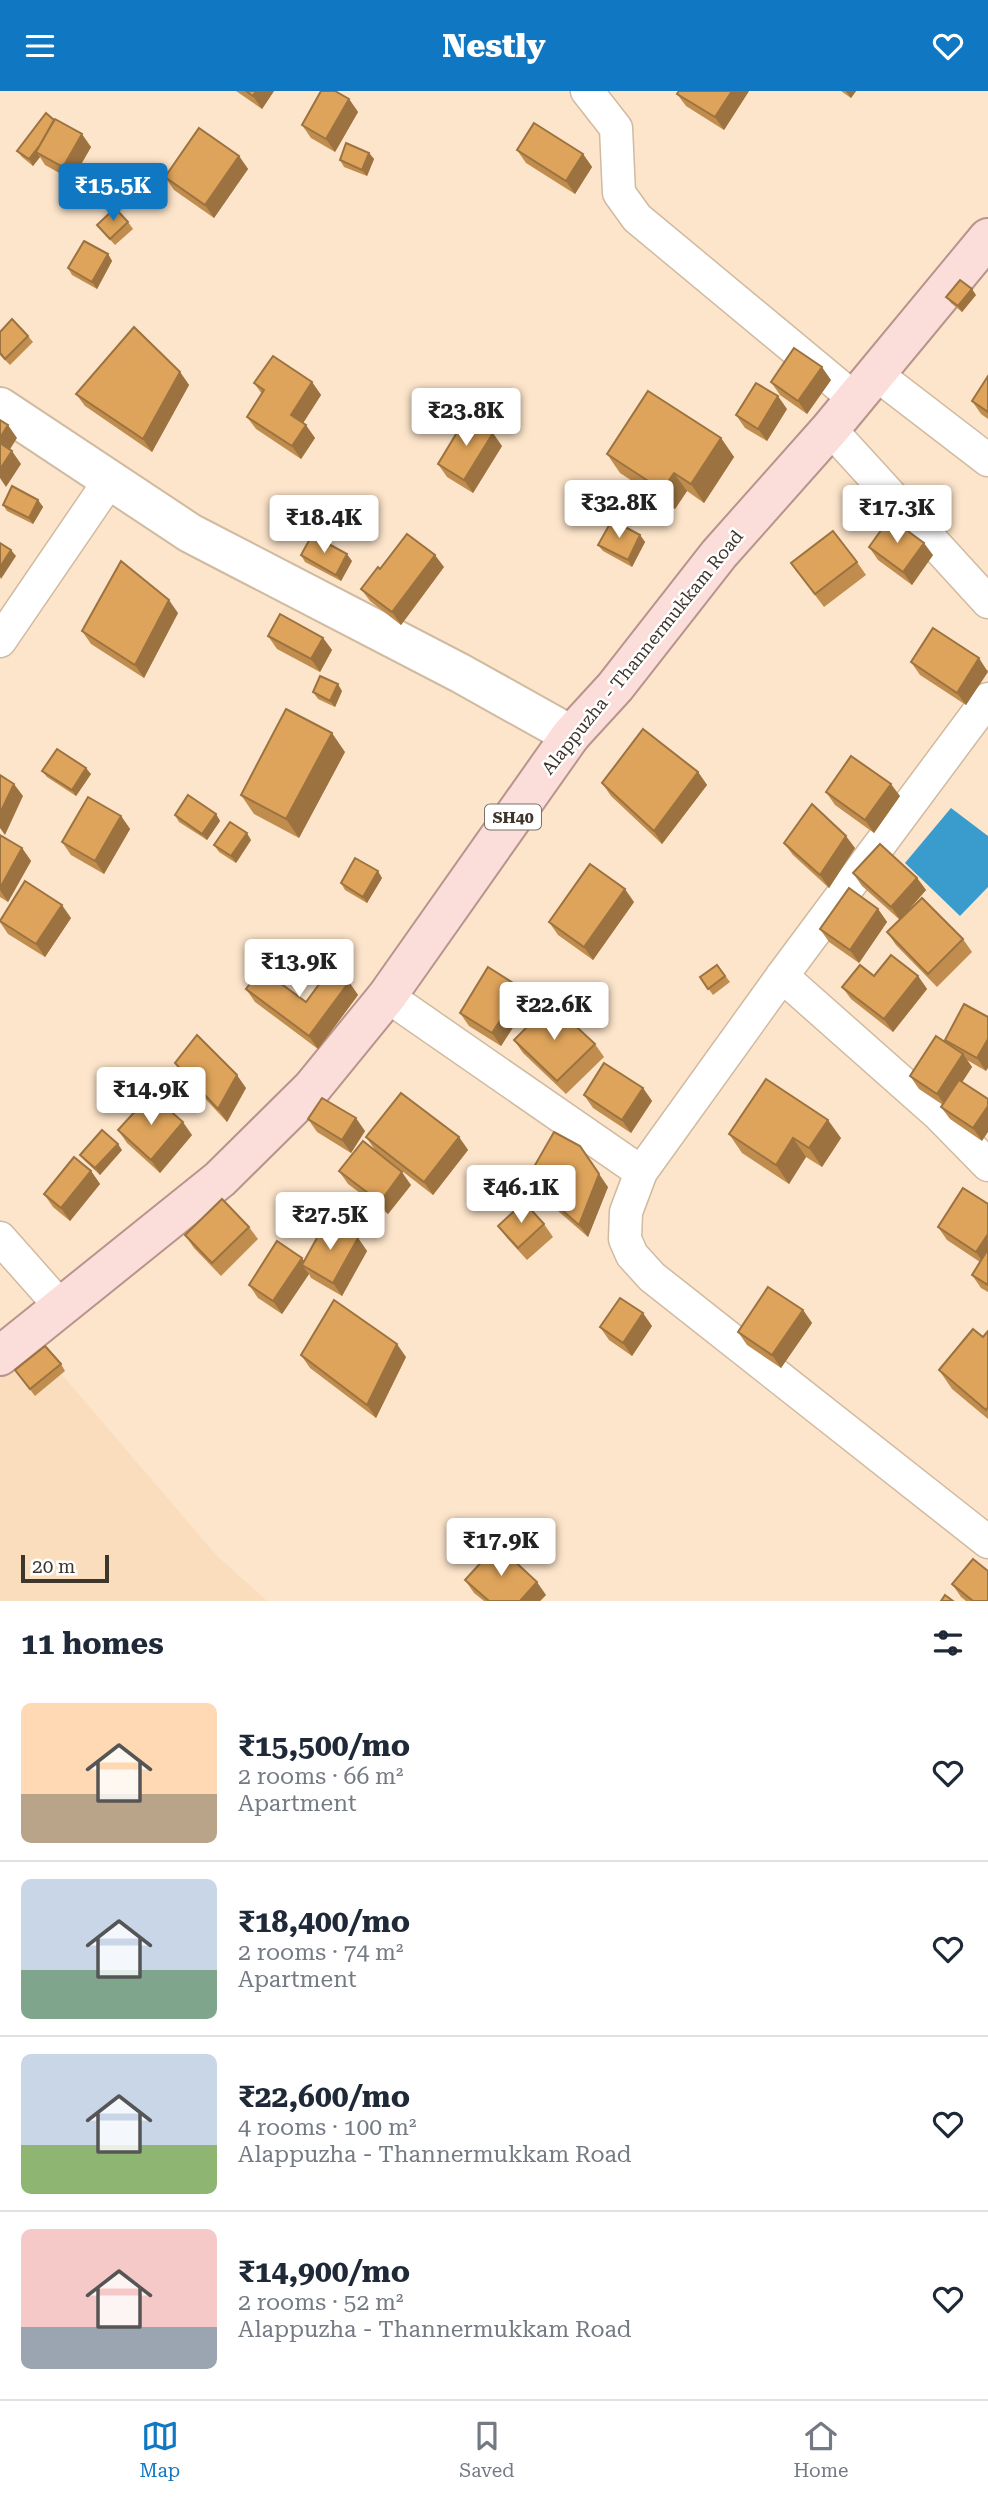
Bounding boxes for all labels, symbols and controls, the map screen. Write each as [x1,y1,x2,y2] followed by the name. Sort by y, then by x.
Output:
[21,27,59,65] icon: menu
[442,27,546,65] text: Nestly
[929,27,967,65] icon: heart
[56,163,170,223] pin: ₹15.5K
[75,172,151,199] text: ₹15.5K
[409,389,523,448] pin: ₹23.8K
[428,397,504,424] text: ₹23.8K
[562,481,676,540] pin: ₹32.8K
[840,485,954,545] pin: ₹17.3K
[581,489,657,516] text: ₹32.8K
[859,494,935,521] text: ₹17.3K
[267,496,381,555] pin: ₹18.4K
[286,504,362,531] text: ₹18.4K
[537,525,747,778] street label: Alappuzha - Thannermukkam Road
[485,804,541,829] road number: SH40
[242,939,356,999] pin: ₹13.9K
[261,948,337,975] text: ₹13.9K
[497,983,611,1042] pin: ₹22.6K
[516,991,592,1018] text: ₹22.6K
[94,1067,208,1127] pin: ₹14.9K
[113,1076,189,1103] text: ₹14.9K
[464,1165,578,1225] pin: ₹46.1K
[483,1174,559,1201] text: ₹46.1K
[273,1193,387,1252] pin: ₹27.5K
[292,1201,368,1228] text: ₹27.5K
[444,1519,558,1578] pin: ₹17.9K
[463,1527,539,1554] text: ₹17.9K
[21,1552,108,1584] scale bar
[32,1555,75,1578] text: 20 m
[929,1624,967,1662] icon: filters
[21,1626,164,1661] text: 11 homes
[238,1728,410,1763] text: ₹15,500/mo
[77,1731,161,1815] icon: home
[929,1754,967,1792] icon: heart
[238,1763,404,1790] text: 2 rooms · 66 m²
[238,1790,357,1817] text: Apartment
[238,1904,410,1939] text: ₹18,400/mo
[77,1907,161,1991] icon: home
[929,1930,967,1968] icon: heart
[238,1939,404,1966] text: 2 rooms · 74 m²
[238,1966,357,1993] text: Apartment
[238,2079,410,2114] text: ₹22,600/mo
[77,2082,161,2166] icon: home
[929,2105,967,2143] icon: heart
[238,2114,416,2141] text: 4 rooms · 100 m²
[238,2141,631,2168] text: Alappuzha - Thannermukkam Road
[238,2254,410,2289] text: ₹14,900/mo
[77,2257,161,2341] icon: home
[929,2280,967,2318] icon: heart
[238,2289,404,2316] text: 2 rooms · 52 m²
[238,2316,631,2343] text: Alappuzha - Thannermukkam Road
[140,2417,180,2482] tab: Map
[459,2417,514,2482] tab: Saved
[793,2417,848,2482] tab: Home

